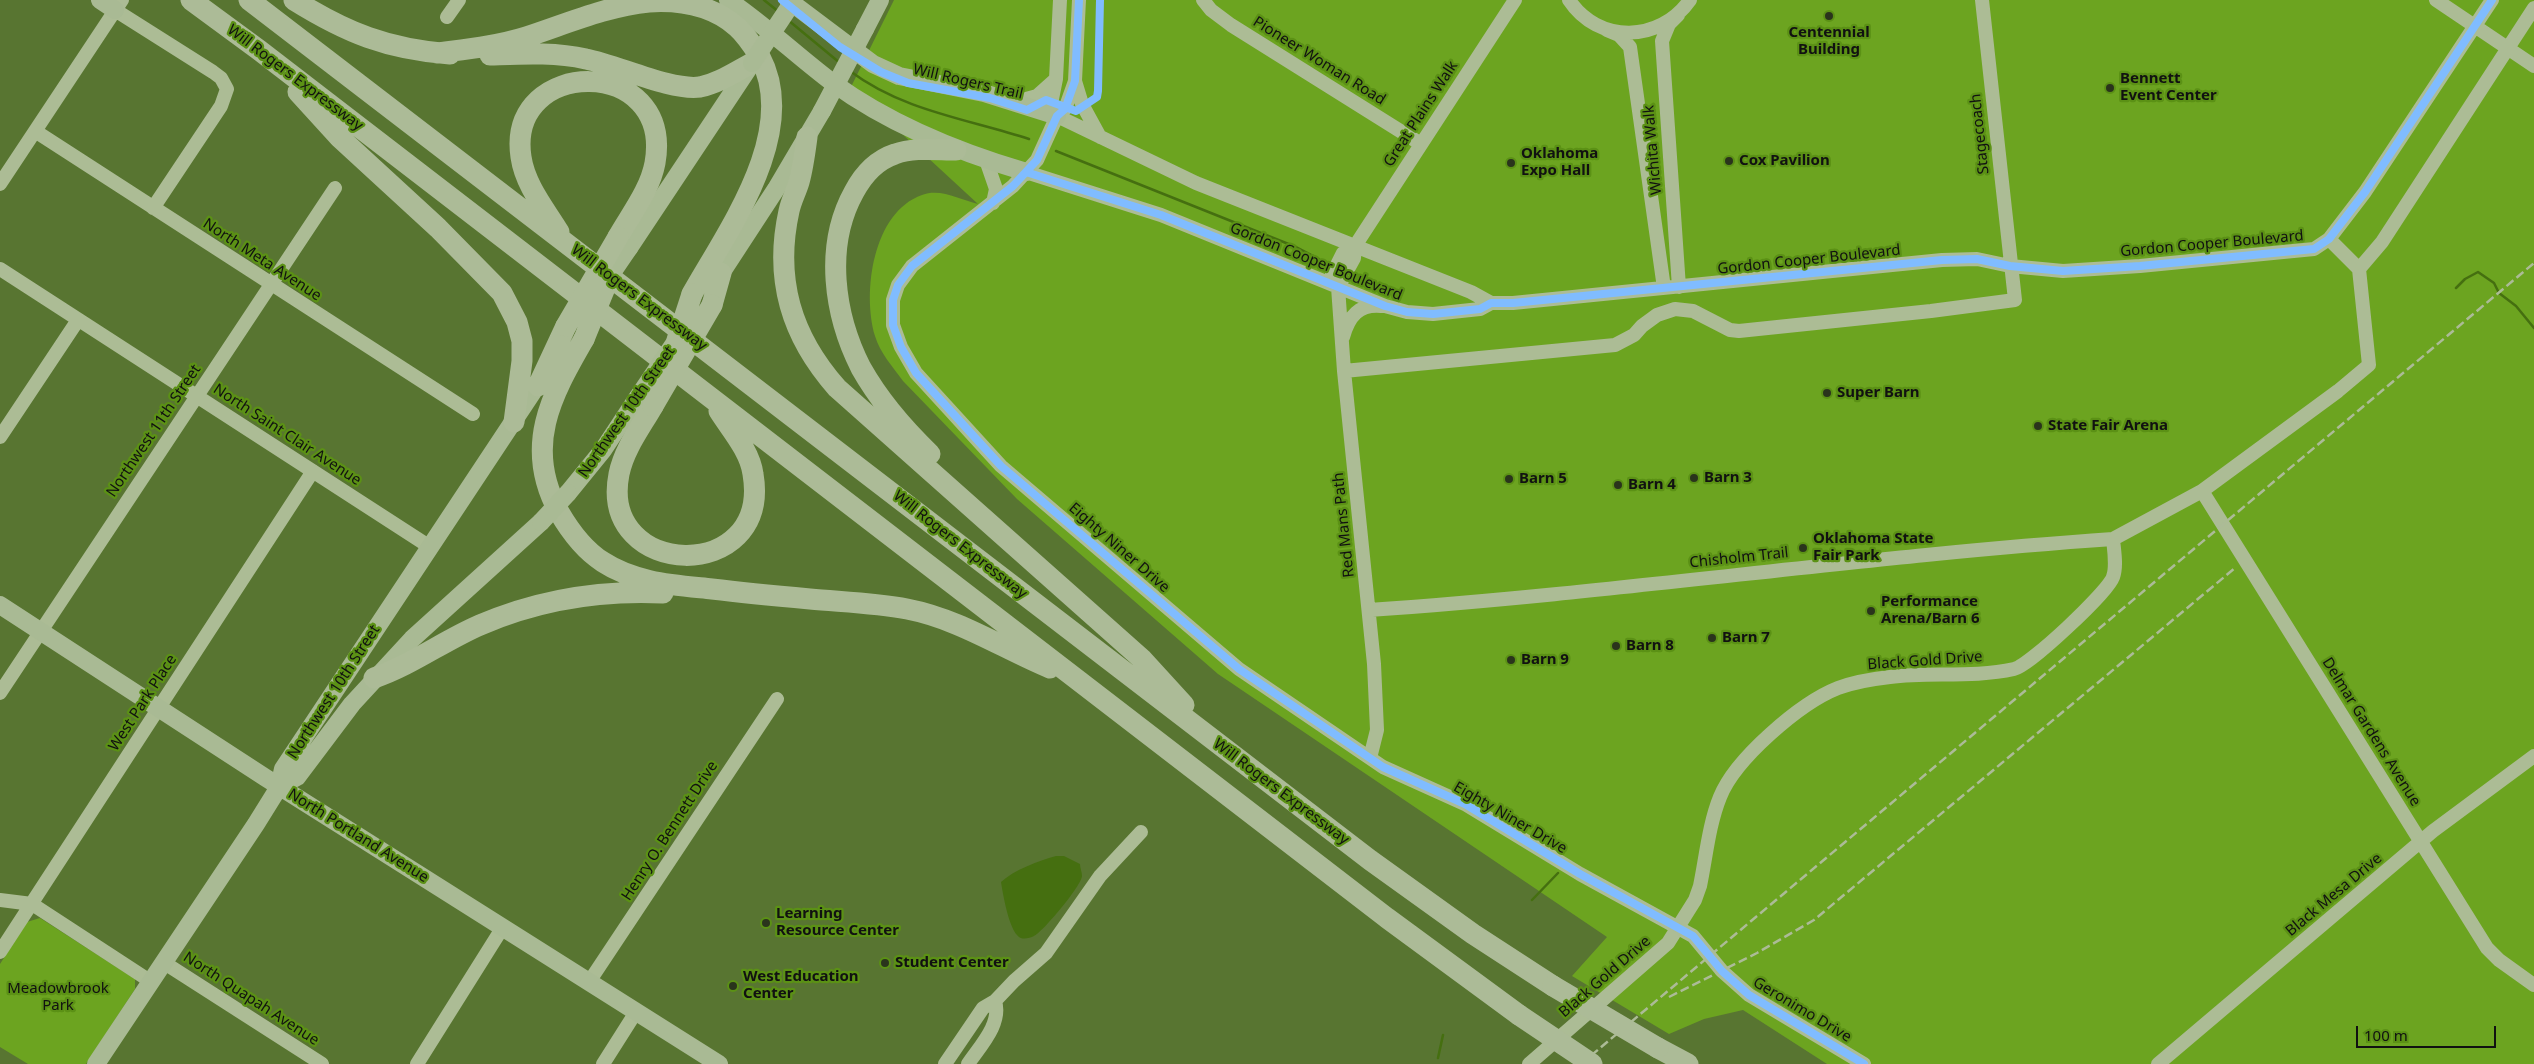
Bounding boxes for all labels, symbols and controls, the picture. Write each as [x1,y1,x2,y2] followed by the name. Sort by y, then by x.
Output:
[1823,10,1835,22] marker: Centennial Building
[1249,13,1389,109] street label: Pioneer Woman Road
[224,21,366,135] street label: Will Rogers Expressway
[1788,24,1870,59] place label: Centennial Building
[1380,58,1462,170] street label: Great Plains Walk
[911,61,1025,103] street label: Will Rogers Trail
[2120,70,2217,105] place label: Bennett Event Center
[2104,82,2116,94] marker: Bennett Event Center
[1967,93,1993,175] street label: Stagecoach
[1640,104,1666,196] street label: Wichita Walk
[1521,145,1598,180] place label: Oklahoma Expo Hall
[1739,152,1830,170] place label: Cox Pavilion
[1723,155,1735,167] marker: Cox Pavilion
[1505,157,1517,169] marker: Oklahoma Expo Hall
[199,215,325,305] street label: North Meta Avenue
[1227,219,1405,305] street label: Gordon Cooper Boulevard
[2120,227,2304,261] street label: Gordon Cooper Boulevard
[568,241,710,355] street label: Will Rogers Expressway
[1717,241,1901,279] street label: Gordon Cooper Boulevard
[575,343,679,481] street label: Northwest 10th Street
[103,361,205,501] street label: Northwest 11th Street
[210,380,364,490] street label: North Saint Clair Avenue
[1837,384,1919,402] place label: Super Barn
[1821,387,1833,399] marker: Super Barn
[2048,417,2168,435] place label: State Fair Arena
[2032,420,2044,432] marker: State Fair Arena
[1704,469,1752,487] place label: Barn 3
[1519,470,1567,488] place label: Barn 5
[1330,472,1358,578] street label: Red Mans Path
[1688,472,1700,484] marker: Barn 3
[1503,473,1515,485] marker: Barn 5
[1628,476,1676,494] place label: Barn 4
[1612,479,1624,491] marker: Barn 4
[889,487,1031,603] street label: Will Rogers Expressway
[1065,499,1173,597] street label: Eighty Niner Drive
[1813,530,1933,565] place label: Oklahoma State Fair Park
[1797,542,1809,554] marker: Oklahoma State Fair Park
[1689,544,1789,572] street label: Chisholm Trail
[1881,593,1980,628] place label: Performance Arena/Barn 6
[1865,605,1877,617] marker: Performance Arena/Barn 6
[284,622,384,762] street label: Northwest 10th Street
[1722,629,1770,647] place label: Barn 7
[1706,632,1718,644] marker: Barn 7
[1626,637,1674,655] place label: Barn 8
[1610,640,1622,652] marker: Barn 8
[1867,648,1983,674] street label: Black Gold Drive
[105,651,181,755] street label: West Park Place
[1521,651,1569,669] place label: Barn 9
[1505,654,1517,666] marker: Barn 9
[2318,654,2424,810] street label: Delmar Gardens Avenue
[1210,735,1352,849] street label: Will Rogers Expressway
[618,758,722,904] street label: Henry O. Bennett Drive
[1450,778,1570,858] street label: Eighty Niner Drive
[284,785,432,887] street label: North Portland Avenue
[2282,850,2386,940] street label: Black Mesa Drive
[776,905,899,940] place label: Learning Resource Center
[760,917,772,929] marker: Learning Resource Center
[1556,932,1654,1022] street label: Black Gold Drive
[180,948,322,1050] street label: North Quapah Avenue
[895,954,1009,972] place label: Student Center
[879,957,891,969] marker: Student Center
[743,968,859,1003] place label: West Education Center
[1750,974,1854,1046] street label: Geronimo Drive
[7,980,109,1015] park label: Meadowbrook Park
[727,980,739,992] marker: West Education Center
[2359,1016,2499,1048] scale bar
[2364,1025,2408,1045] text: 100 m

